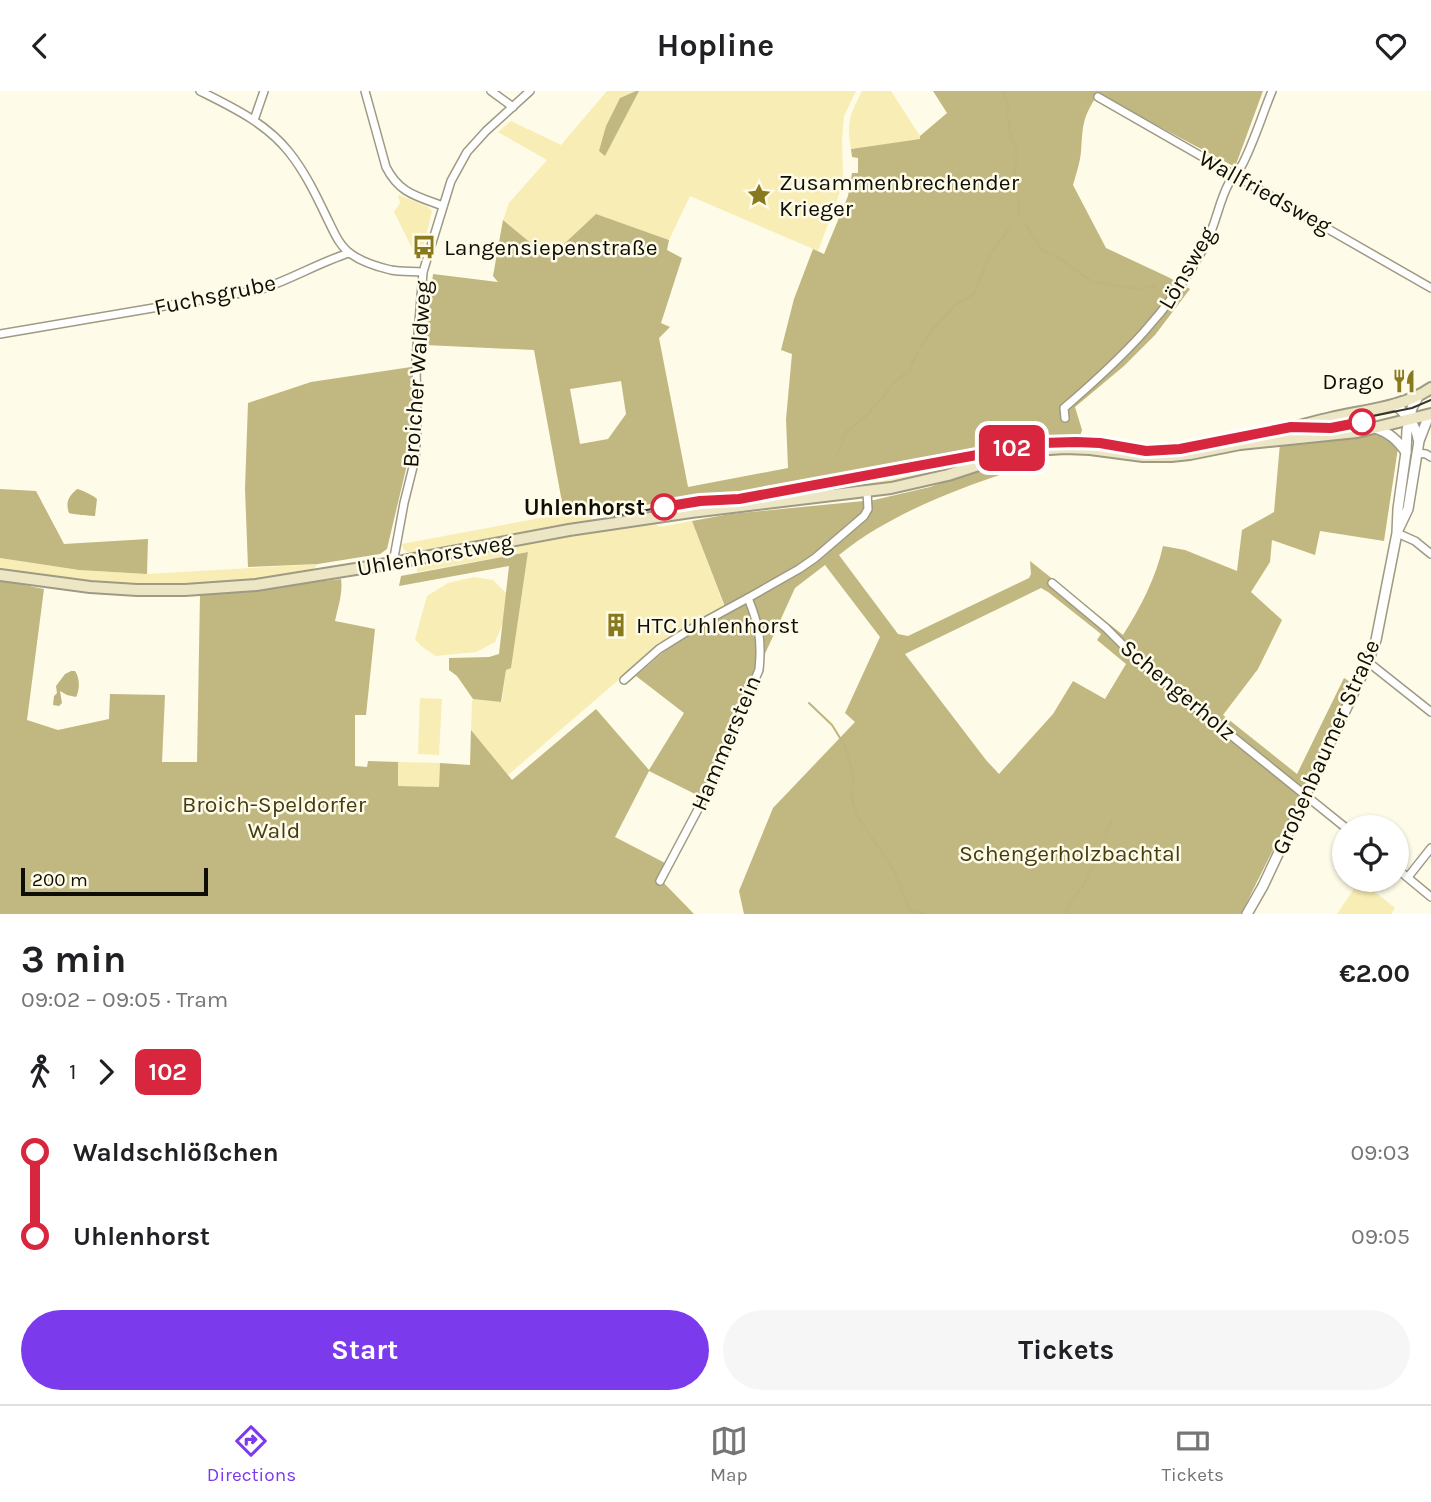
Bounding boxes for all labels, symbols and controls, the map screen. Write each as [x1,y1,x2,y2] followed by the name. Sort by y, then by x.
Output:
[21,27,59,65] icon: back
[657,27,774,64] text: Hopline
[1372,27,1410,65] icon: heart
[1194,144,1336,240] street label: Wallfriedsweg
[779,169,1020,222] place label: Zusammenbrechender Krieger
[745,181,773,209] place icon: Zusammenbrechender Krieger
[1153,222,1221,314] street label: Lönsweg
[410,233,438,261] bus stop icon: Langensiepenstraße
[444,234,657,261] place label: Langensiepenstraße
[152,269,278,321] street label: Fuchsgrube
[397,280,437,468] street label: Broicher Waldweg
[1390,367,1418,395] restaurant icon: Drago
[1322,368,1384,395] place label: Drago
[1349,409,1375,435] unlabelled marker
[972,425,1052,471] line badge: 102
[993,434,1031,462] text: 102
[524,494,645,521] place label: Uhlenhorst
[651,494,677,520] marker: Uhlenhorst
[355,528,515,582] street label: Uhlenhorstweg
[602,611,630,639] building icon: HTC Uhlenhorst
[636,612,799,639] place label: HTC Uhlenhorst
[1115,634,1241,746] street label: Schengerholz
[1266,635,1386,859] street label: Großenbaumer Straße
[685,671,767,815] street label: Hammerstein
[182,791,367,844] park label: Broich-Speldorfer Wald
[1332,815,1409,892] map controls
[1332,815,1409,892] button: locate
[959,840,1181,867] park label: Schengerholzbachtal
[21,865,208,897] scale bar
[32,869,88,891] text: 200 m
[21,937,126,982] text: 3 min
[1339,958,1410,989] text: €2.00
[21,986,228,1013] text: 09:02 – 09:05 · Tram
[21,1053,59,1091] icon: walk
[87,1053,125,1091] icon: forward
[69,1058,77,1085] text: 1
[149,1058,187,1086] text: 102
[73,1137,279,1168] text: Waldschlößchen
[1350,1139,1410,1166] text: 09:03
[73,1221,210,1252] text: Uhlenhorst
[1351,1223,1410,1250] text: 09:05
[21,1310,709,1390] button: Start
[723,1310,1410,1390] button: Tickets
[207,1422,296,1486] tab: Directions
[710,1422,748,1486] tab: Map
[1162,1422,1224,1486] tab: Tickets

